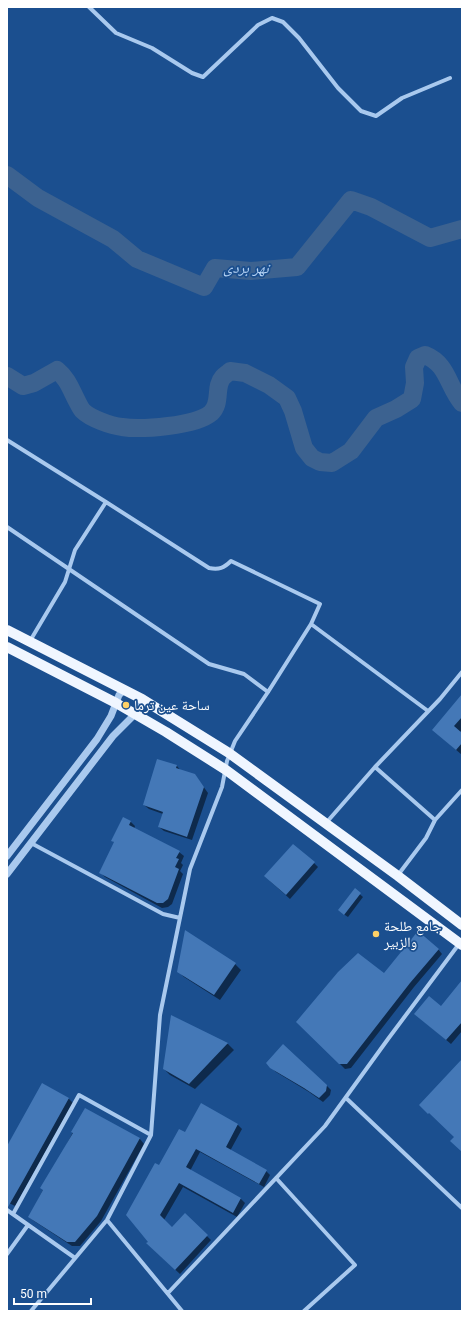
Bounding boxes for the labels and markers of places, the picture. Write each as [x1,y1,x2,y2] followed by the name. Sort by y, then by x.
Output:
[134,697,210,714] place label: ساحة عين ترما
[121,700,131,710] marker: ساحة عين ترما
[383,918,441,951] place label: جامع طلحة والزبير
[371,929,381,939] marker: جامع طلحة والزبير

